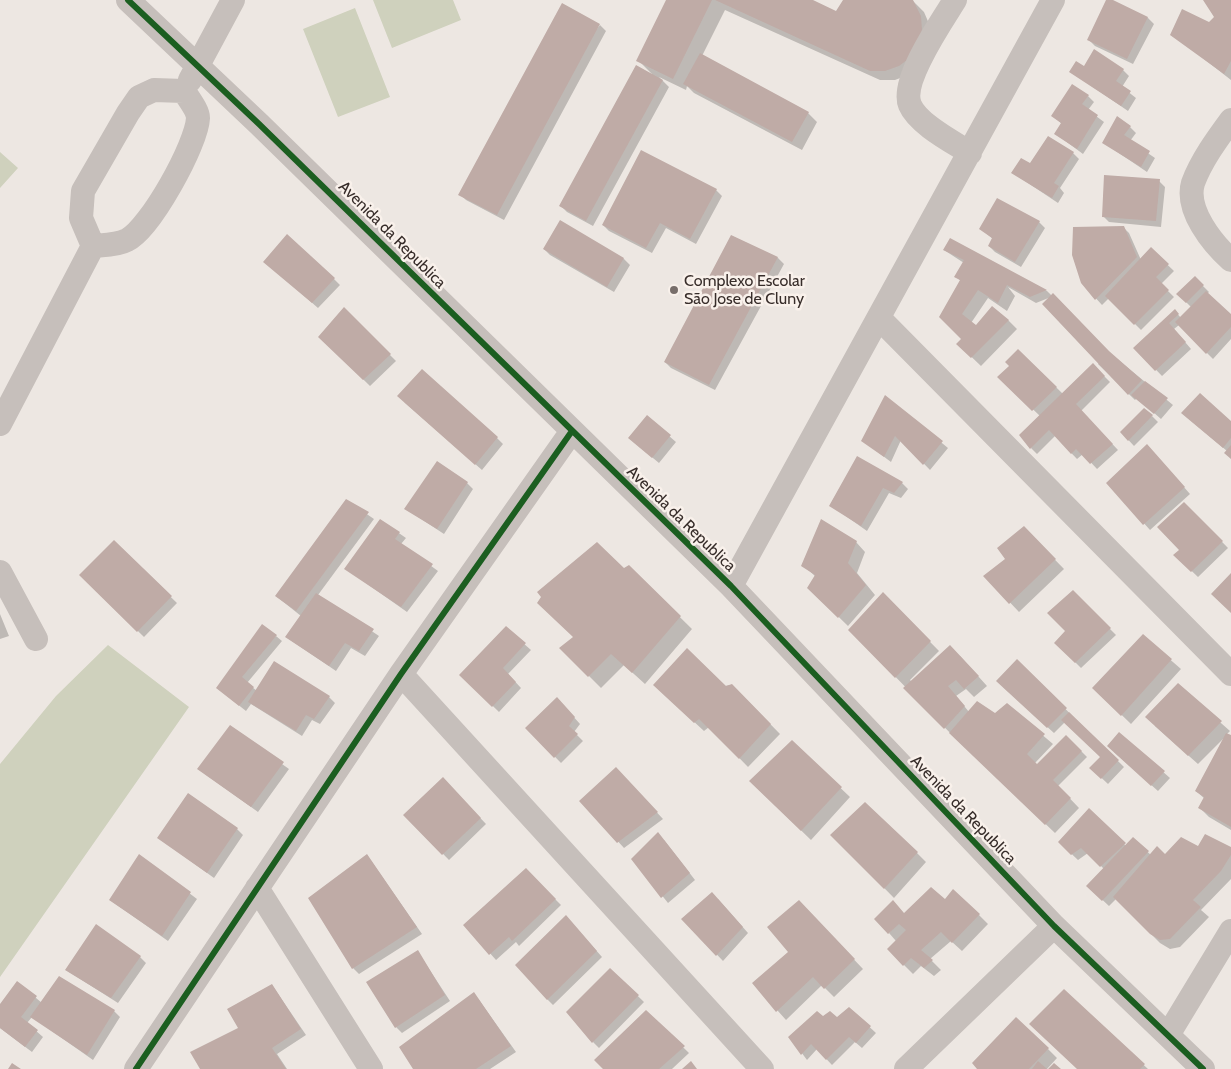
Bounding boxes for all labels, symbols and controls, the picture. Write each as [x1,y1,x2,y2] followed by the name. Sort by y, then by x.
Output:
[334,177,450,293] street label: Avenida da Republica
[684,271,805,309] place label: Complexo Escolar São Jose de Cluny
[668,284,680,296] marker: Complexo Escolar São Jose de Cluny
[623,462,739,576] street label: Avenida da Republica
[906,752,1020,868] street label: Avenida da Republica

